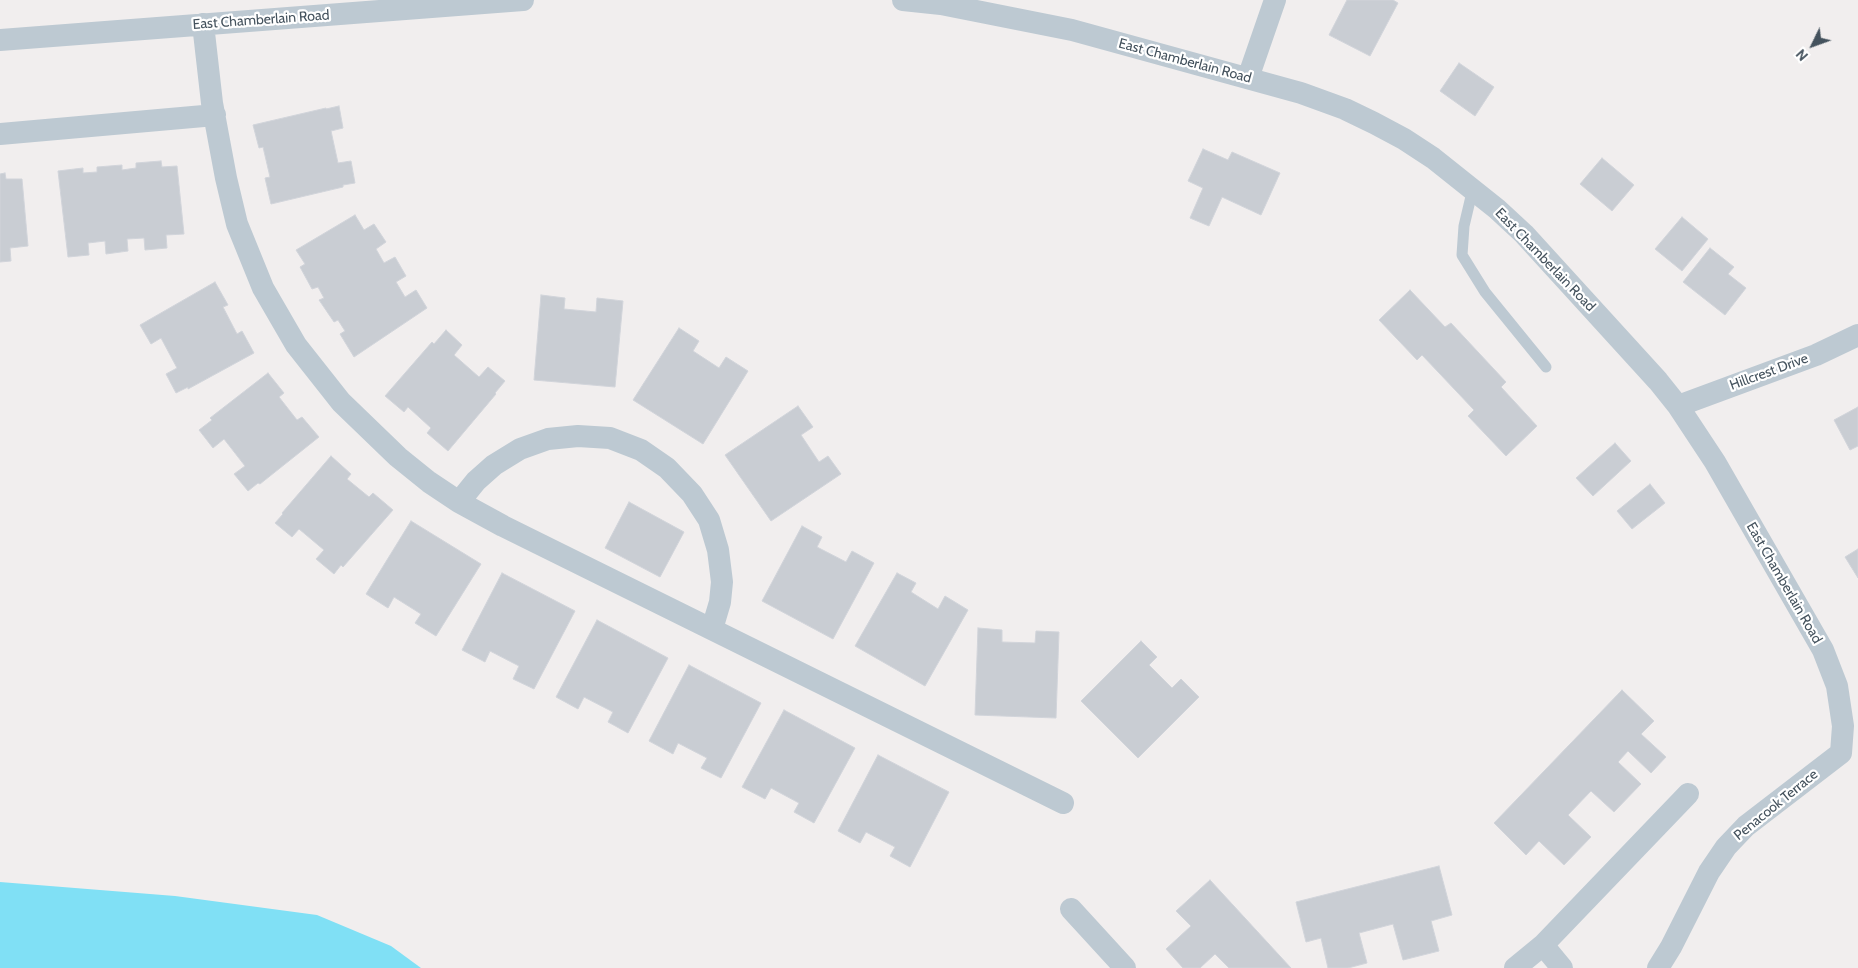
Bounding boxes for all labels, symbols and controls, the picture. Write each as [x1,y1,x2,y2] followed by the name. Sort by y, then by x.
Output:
[192,7,330,33] street label: East Chamberlain Road
[1788,20,1838,70] north arrow
[1117,35,1253,87] street label: East Chamberlain Road
[1792,45,1812,65] text: N
[1491,205,1599,315] street label: East Chamberlain Road
[1728,350,1810,394] street label: Hillcrest Drive
[1742,519,1826,647] street label: East Chamberlain Road
[1731,766,1821,844] street label: Penacook Terrace

